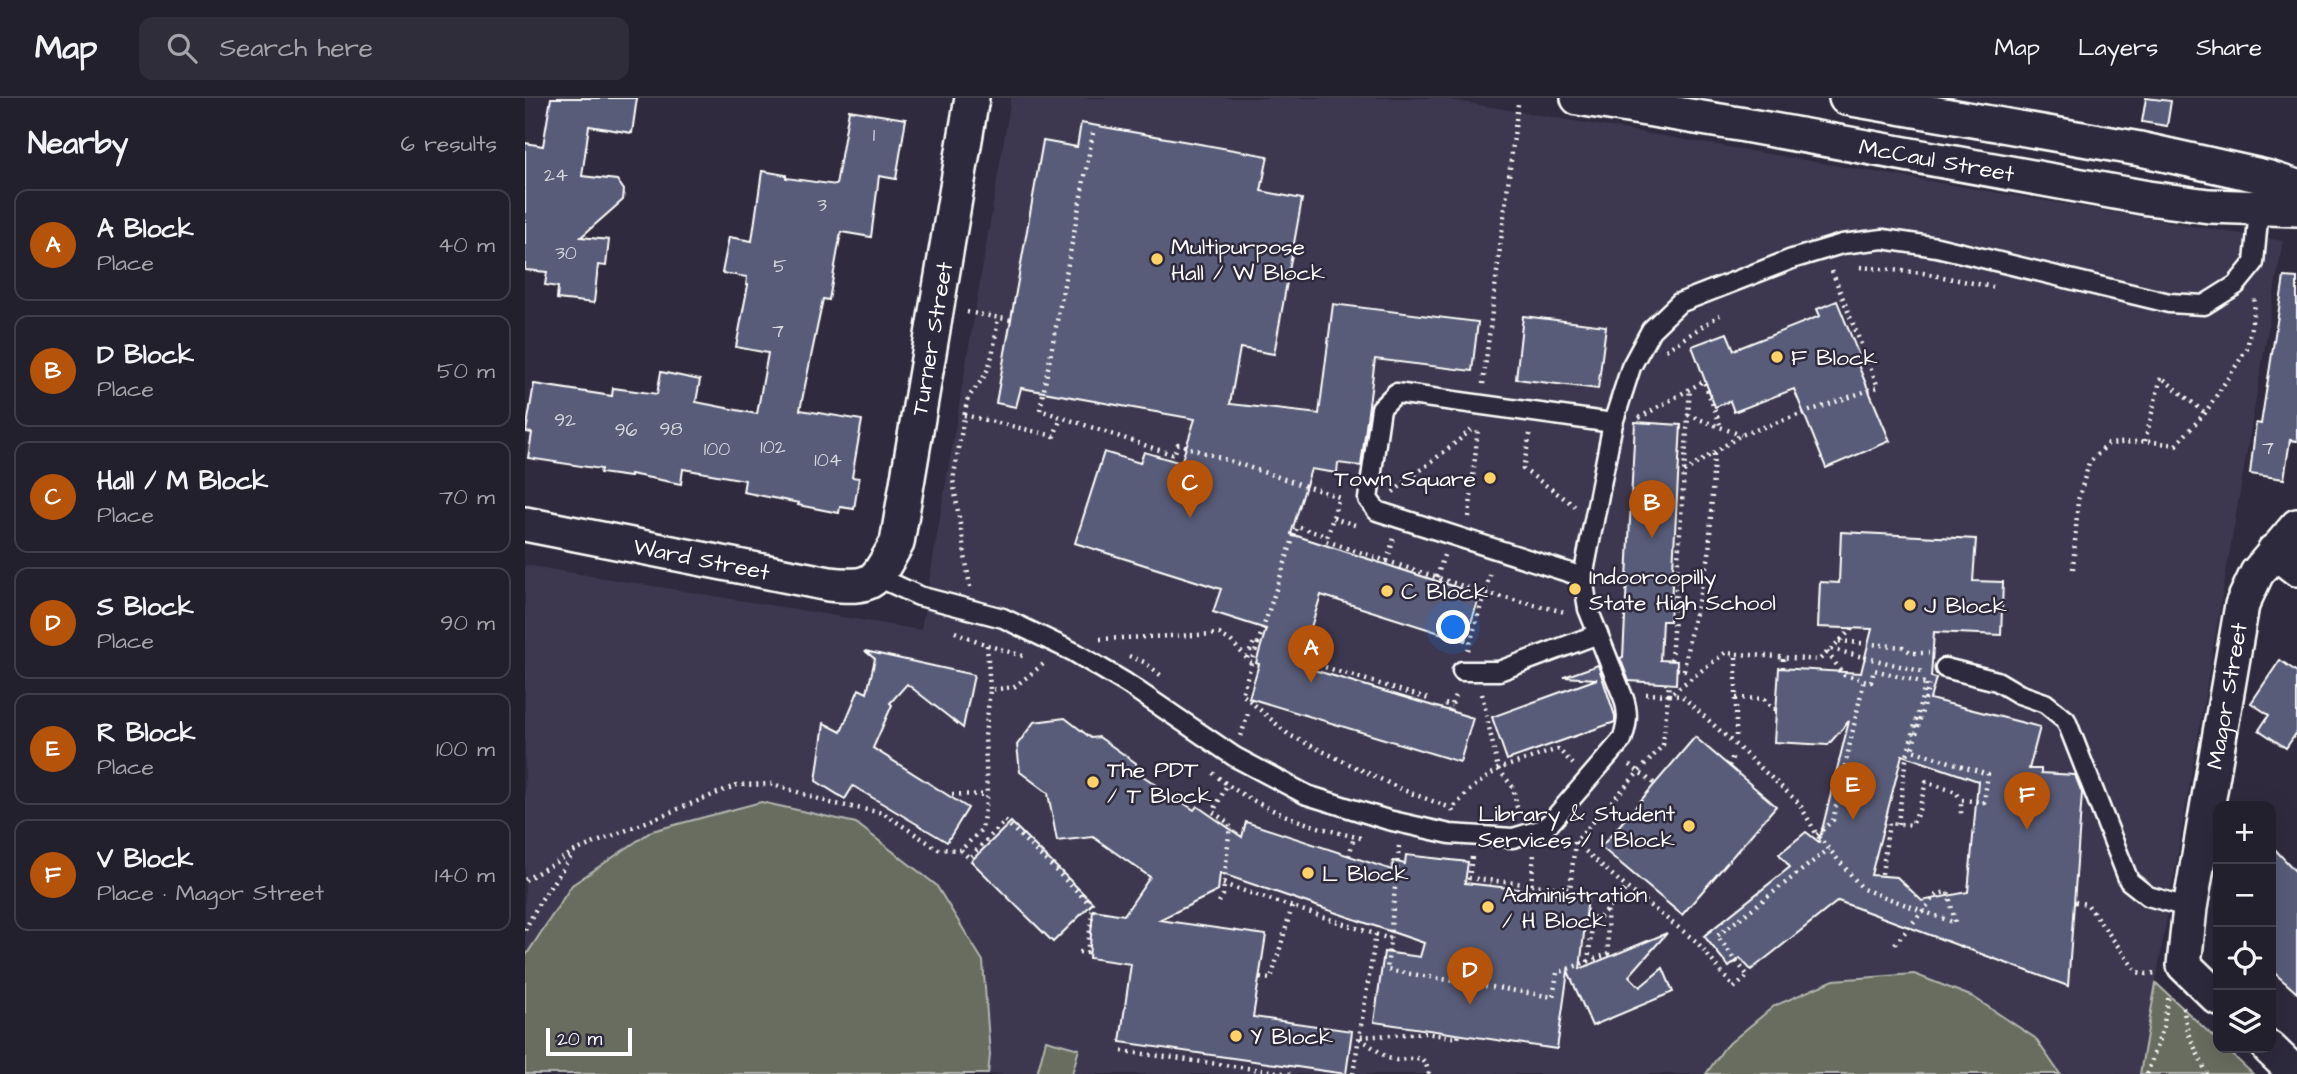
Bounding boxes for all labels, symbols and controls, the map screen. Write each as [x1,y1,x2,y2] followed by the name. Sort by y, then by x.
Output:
[139,17,629,80] search box
[35,25,97,71] text: Map
[163,29,201,67] icon: search
[219,30,373,66] text: Search here
[1995,31,2040,65] text: Map
[2078,31,2158,65] text: Layers
[2196,31,2262,65] text: Share
[873,122,876,149] house number: 1
[28,123,128,165] text: Nearby
[401,128,497,160] text: 6 results
[1856,131,2017,191] street label: McCaul Street
[544,162,568,189] house number: 24
[817,192,827,219] house number: 3
[97,211,194,247] text: A Block
[46,229,60,261] text: A
[438,229,495,261] text: 40 m
[1171,231,1325,289] place label: Multipurpose Hall / W Block
[555,240,577,267] house number: 30
[97,247,154,279] text: Place
[1149,251,1165,267] marker: Multipurpose Hall / W Block
[773,253,787,280] house number: 5
[904,259,961,418] street label: Turner Street
[772,318,784,345] house number: 7
[97,337,194,373] text: D Block
[1791,342,1878,374] place label: F Block
[1769,349,1785,365] marker: F Block
[45,355,61,387] text: B
[437,355,495,387] text: 50 m
[97,373,154,405] text: Place
[554,407,576,434] house number: 92
[659,416,683,443] house number: 98
[615,417,637,444] house number: 96
[760,434,786,461] house number: 102
[2262,435,2274,462] house number: 7
[704,436,730,463] house number: 100
[814,447,842,474] house number: 104
[1167,460,1213,518] pin: C
[97,463,268,499] text: Hall / M Block
[1334,463,1476,495] place label: Town Square
[1482,470,1498,486] marker: Town Square
[1629,480,1675,538] pin: B
[45,481,61,513] text: C
[439,481,495,513] text: 70 m
[97,499,154,531] text: Place
[631,531,773,589] street label: Ward Street
[1589,561,1776,620] place label: Indooroopilly State High School
[1401,576,1488,608] place label: C Block
[1567,581,1583,597] marker: Indooroopilly State High School
[1379,583,1395,599] marker: C Block
[97,589,194,625] text: S Block
[1924,590,2007,622] place label: J Block
[1902,597,1918,613] marker: J Block
[46,607,60,639] text: D
[440,607,495,639] text: 90 m
[1436,610,1470,644] your location
[2199,619,2256,772] street label: Magor Street
[97,625,154,657] text: Place
[1288,625,1334,683] pin: A
[97,715,196,751] text: R Block
[46,733,60,765] text: E
[436,733,495,765] text: 100 m
[97,751,154,783] text: Place
[1107,754,1212,812] place label: The PDT / T Block
[1830,762,1876,820] pin: E
[2004,772,2050,830] pin: F
[1085,774,1101,790] marker: The PDT / T Block
[1478,798,1676,856] place label: Library & Student Services / I Block
[2213,801,2276,1053] map controls
[2213,801,2276,864] button: +
[1681,818,1697,834] marker: Library & Student Services / I Block
[97,841,193,877] text: V Block
[1322,858,1409,890] place label: L Block
[45,859,61,891] text: F
[435,859,495,891] text: 140 m
[2213,864,2276,927] button: −
[1300,865,1316,881] marker: L Block
[97,877,324,909] text: Place · Magor Street
[1502,879,1647,937] place label: Administration / H Block
[1480,899,1496,915] marker: Administration / H Block
[2213,927,2276,990] button: locate
[1447,947,1493,1005] pin: D
[2213,990,2276,1053] button: layers
[1250,1021,1333,1053] place label: Y Block
[546,1025,632,1057] scale bar
[557,1026,602,1053] text: 20 m
[1228,1028,1244,1044] marker: Y Block

